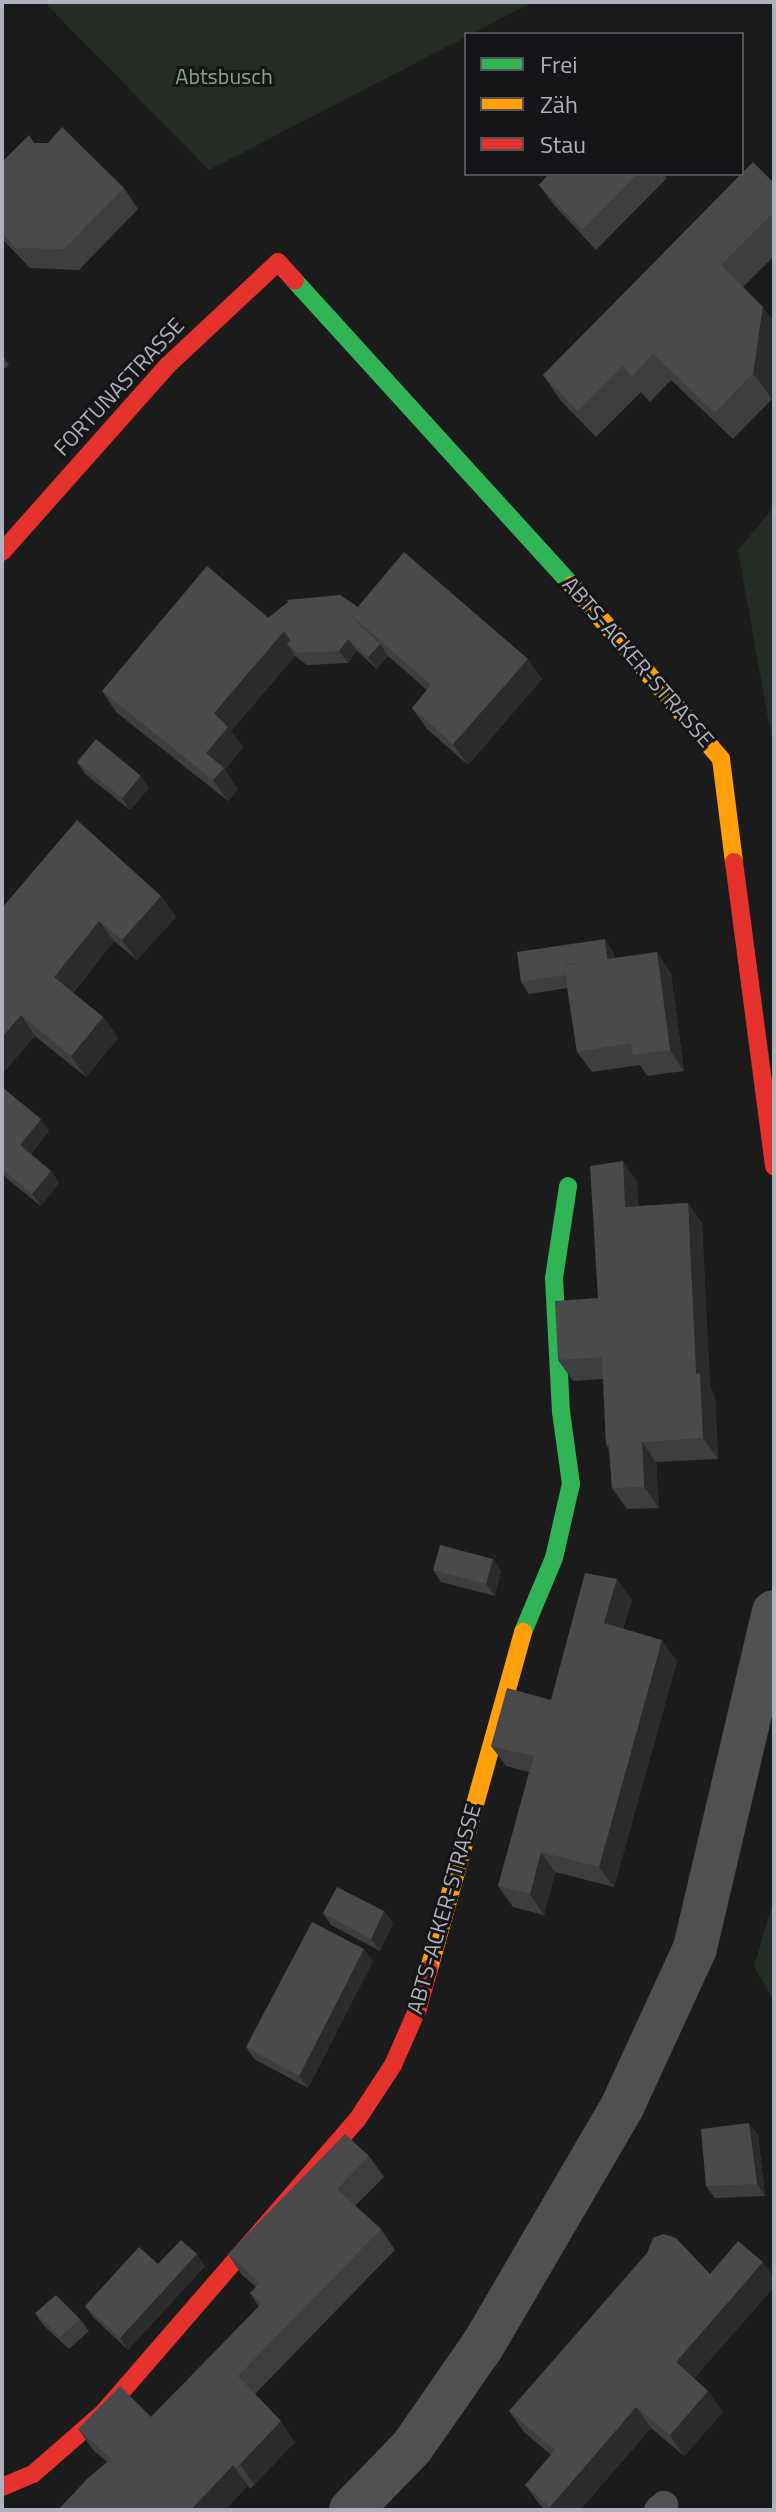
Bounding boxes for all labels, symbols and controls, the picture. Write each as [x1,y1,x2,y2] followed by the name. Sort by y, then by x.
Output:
[464,32,744,176] legend
[540,46,578,82] text: Frei
[175,64,273,90] park label: Abtsbusch
[540,86,578,122] text: Zäh
[540,126,586,162] text: Stau
[48,313,190,461] street label: FORTUNASTRASSE
[557,571,719,753] street label: ABTS-ACKER-STRASSE
[401,1801,487,2017] street label: ABTS-ACKER-STRASSE

